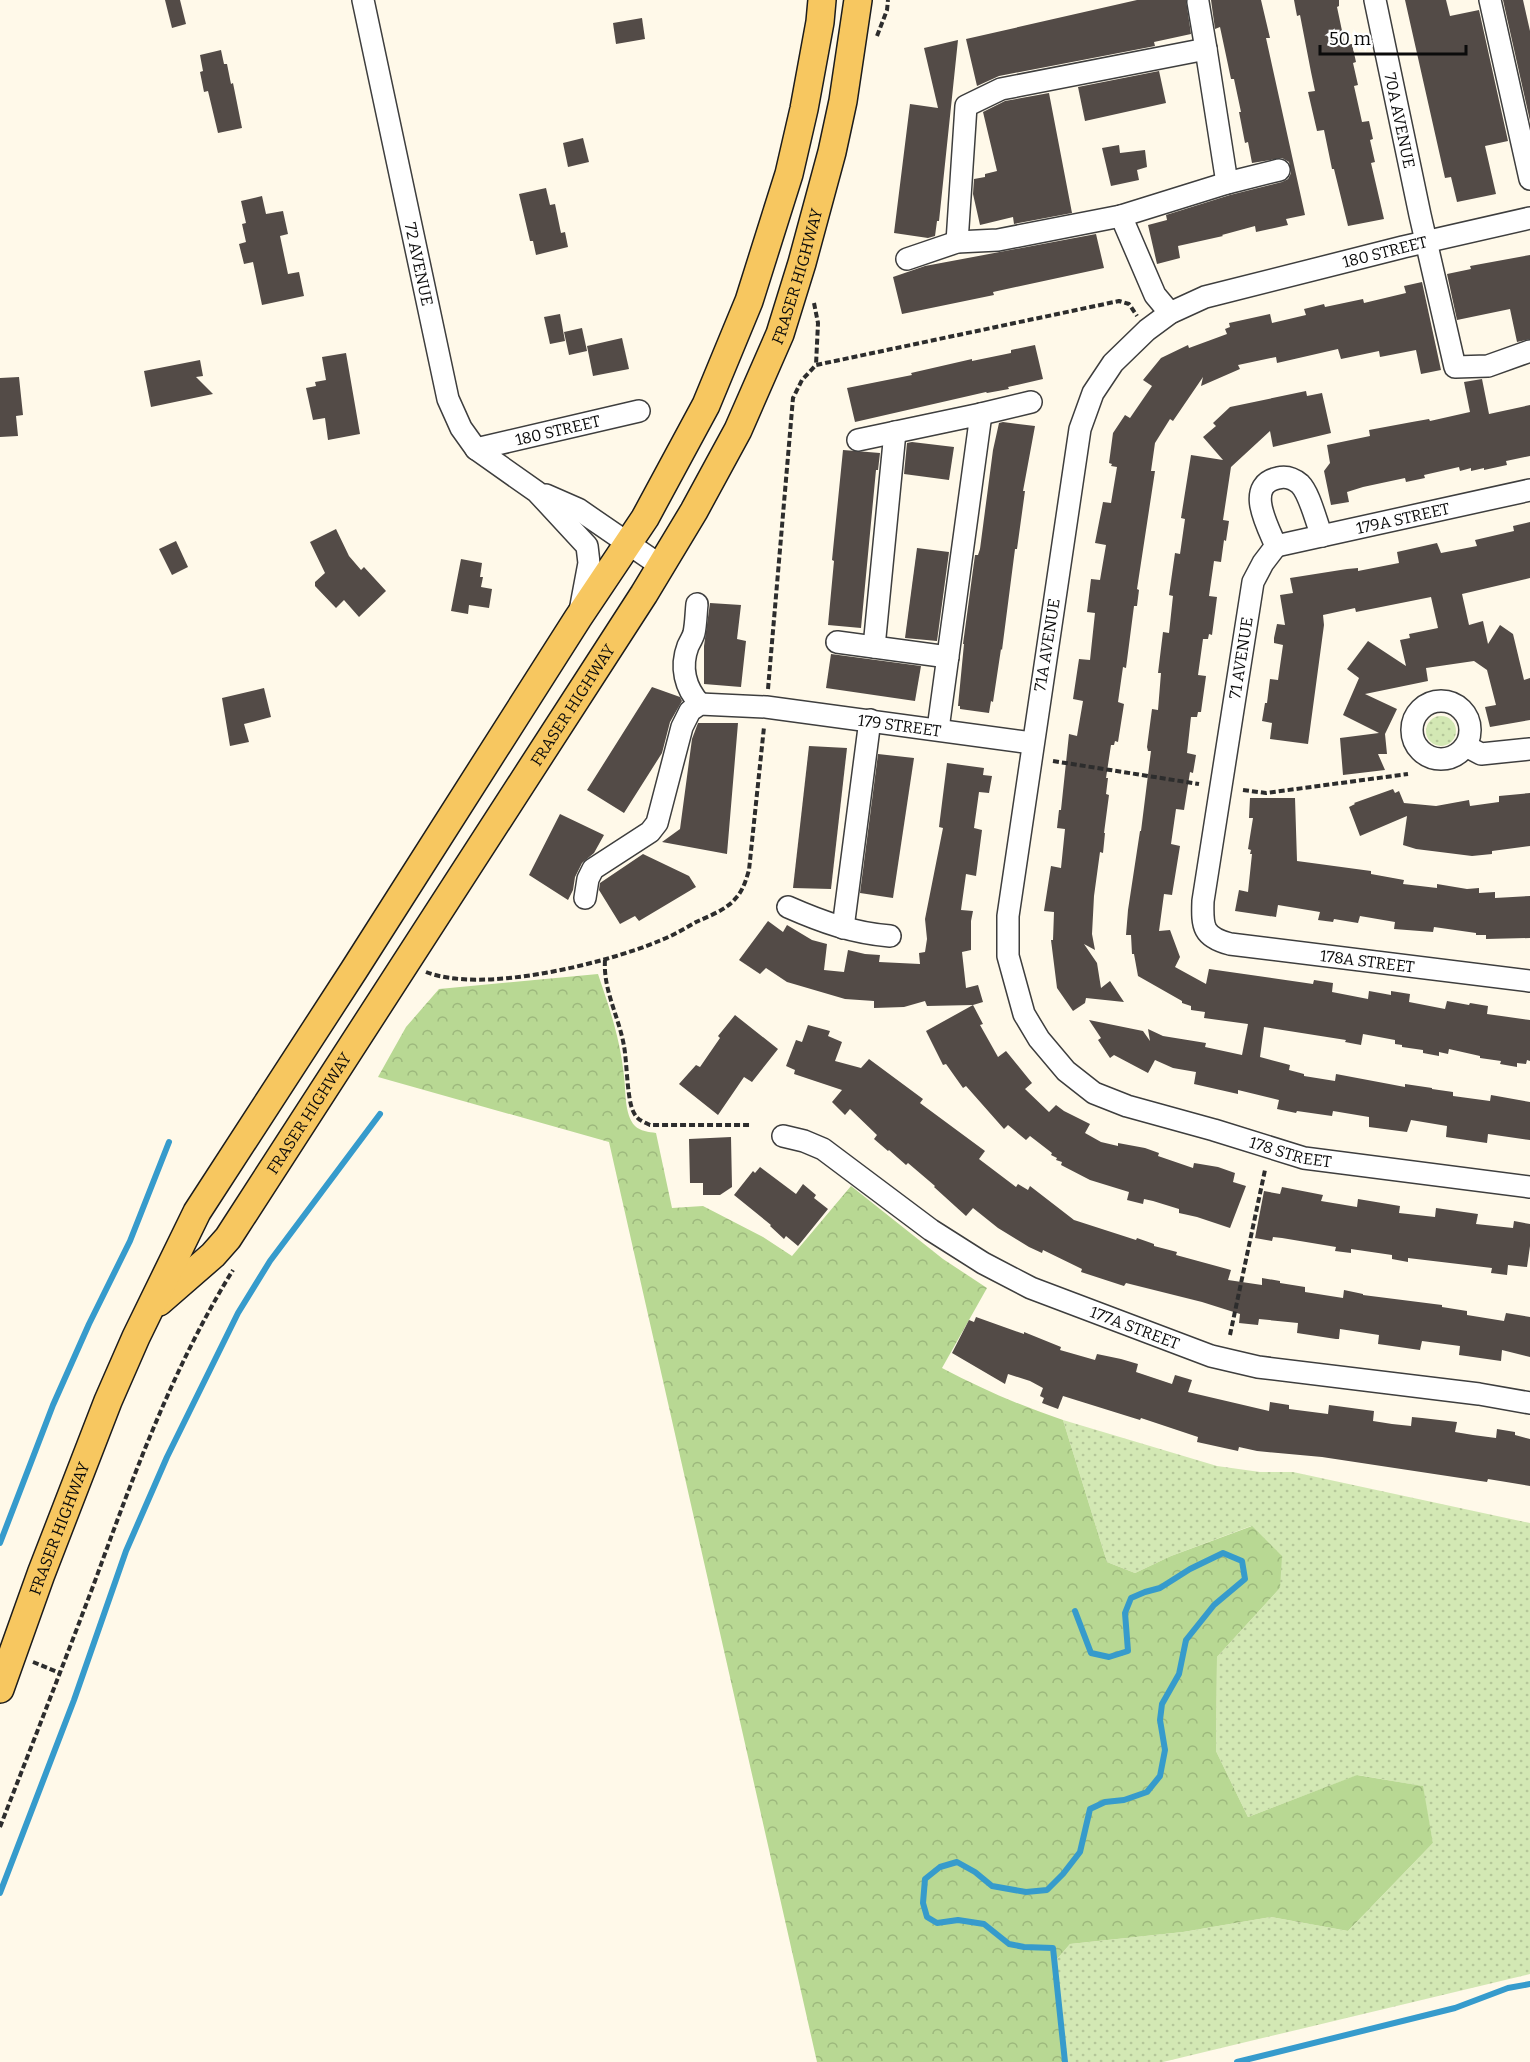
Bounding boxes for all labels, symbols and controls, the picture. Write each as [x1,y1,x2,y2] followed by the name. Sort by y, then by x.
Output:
[1320,18,1466,56] scale bar
[1329,28,1371,50] text: 50 m
[1381,71,1419,170] street label: 70A AVENUE
[767,206,826,347] street label: FRASER HIGHWAY
[401,221,437,307] street label: 72 AVENUE
[1341,232,1429,272] street label: 180 STREET
[513,411,602,449] street label: 180 STREET
[1354,498,1452,538] street label: 179A STREET
[1030,597,1064,693] street label: 71A AVENUE
[1225,616,1257,700] street label: 71 AVENUE
[526,640,619,769] street label: FRASER HIGHWAY
[857,710,942,740] street label: 179 STREET
[1319,946,1416,976] street label: 178A STREET
[263,1048,355,1177] street label: FRASER HIGHWAY
[1247,1132,1333,1171] street label: 178 STREET
[1087,1302,1182,1353] street label: 177A STREET
[25,1459,93,1597] street label: FRASER HIGHWAY

